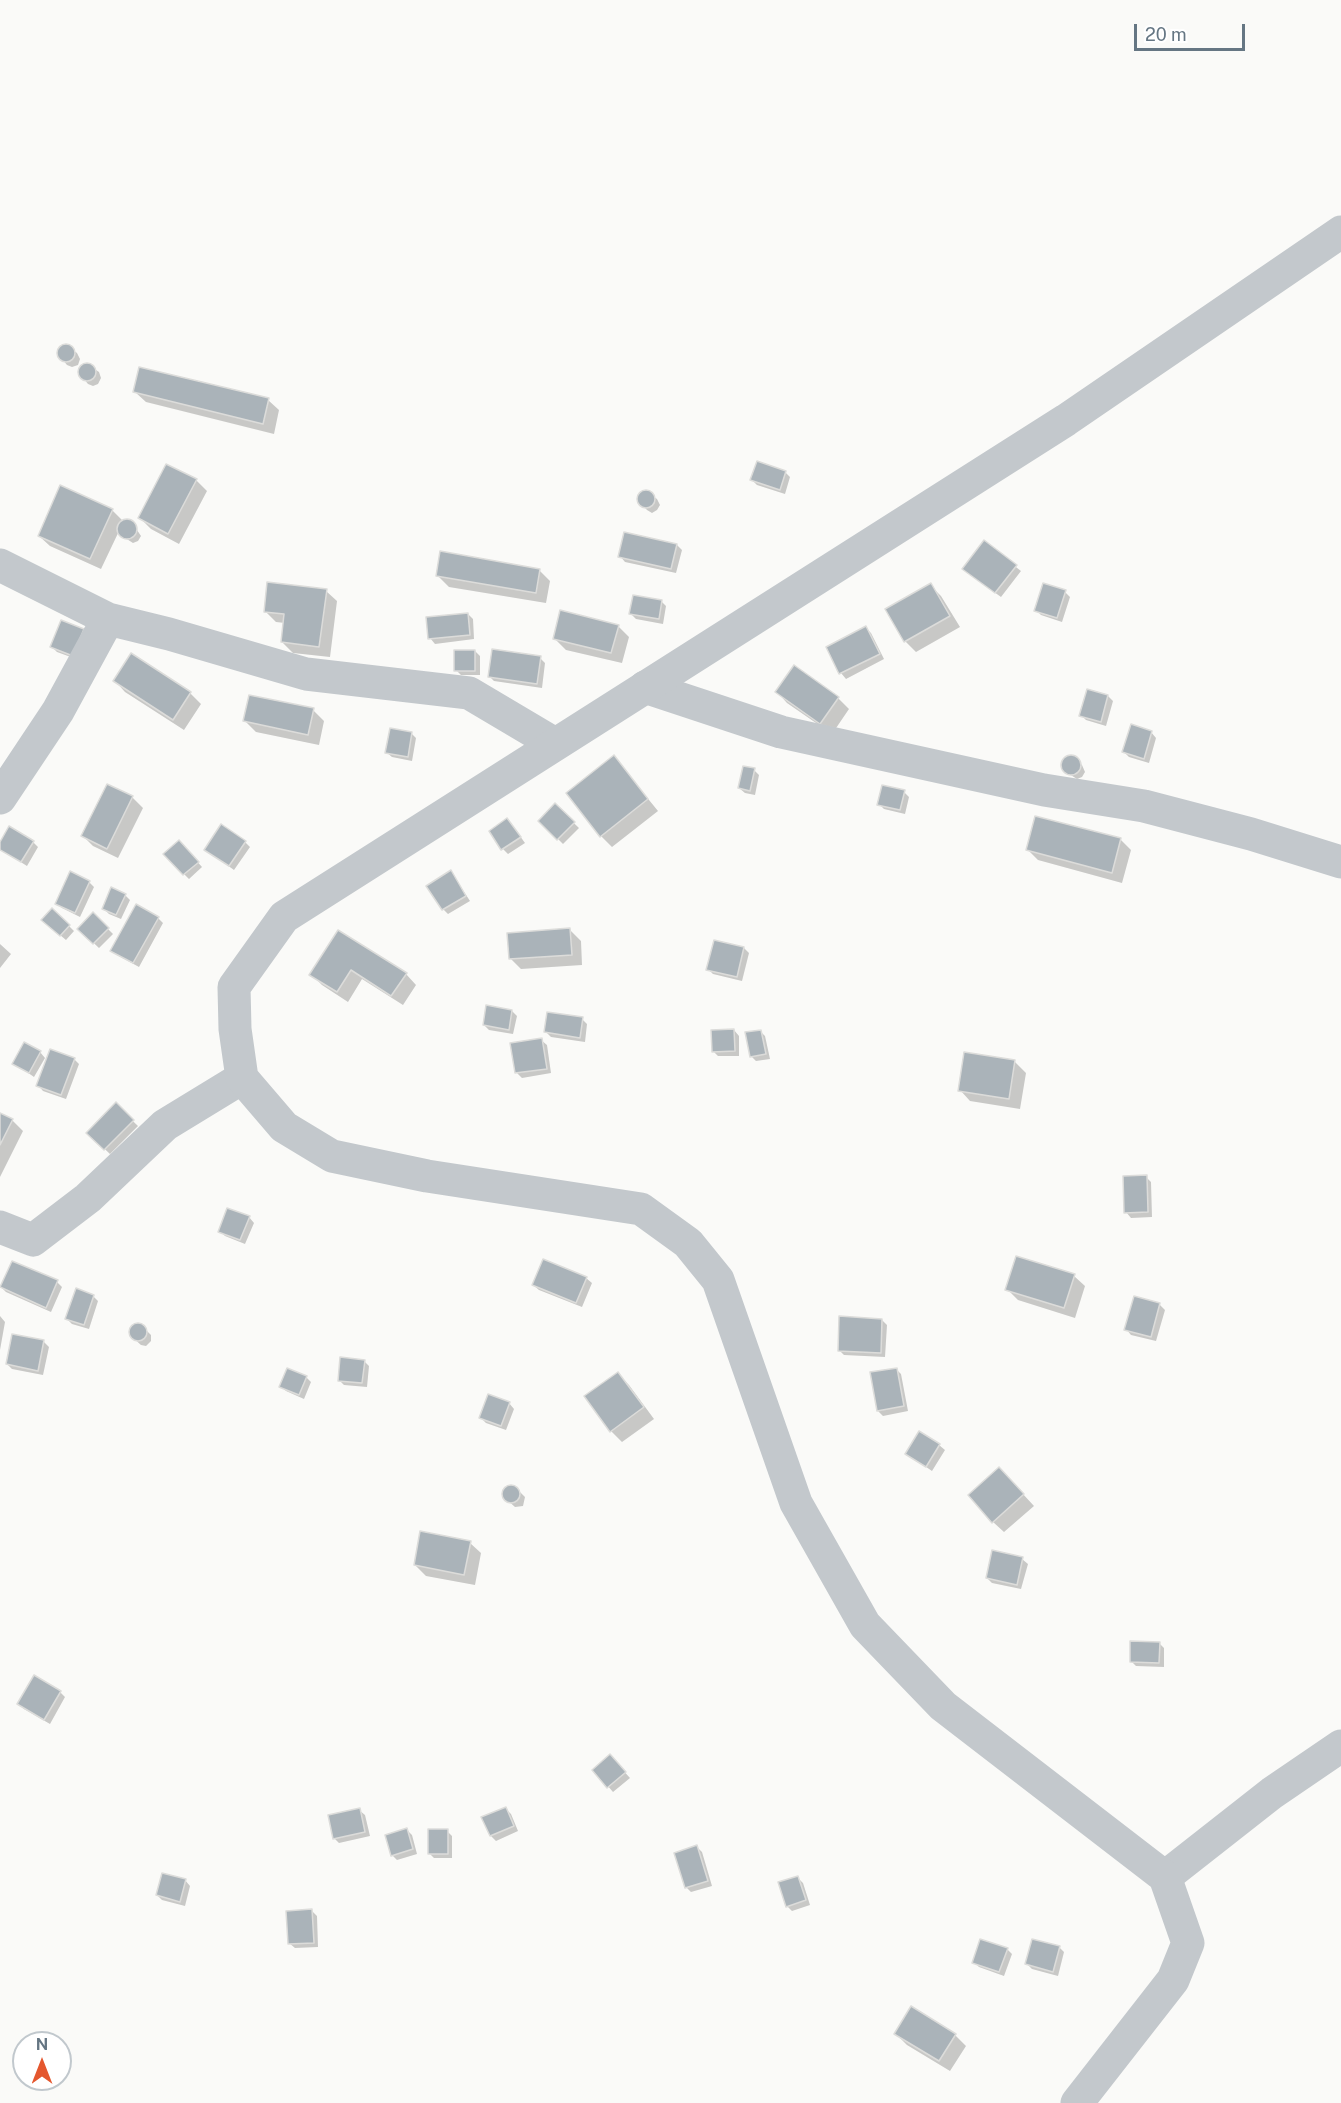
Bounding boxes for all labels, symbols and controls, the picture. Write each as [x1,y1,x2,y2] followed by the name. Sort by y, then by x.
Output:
[1137,12,1248,50] scale bar
[1145,24,1187,45] text: 20 m
[12,2031,72,2091] north arrow
[36,2035,48,2054] text: N

